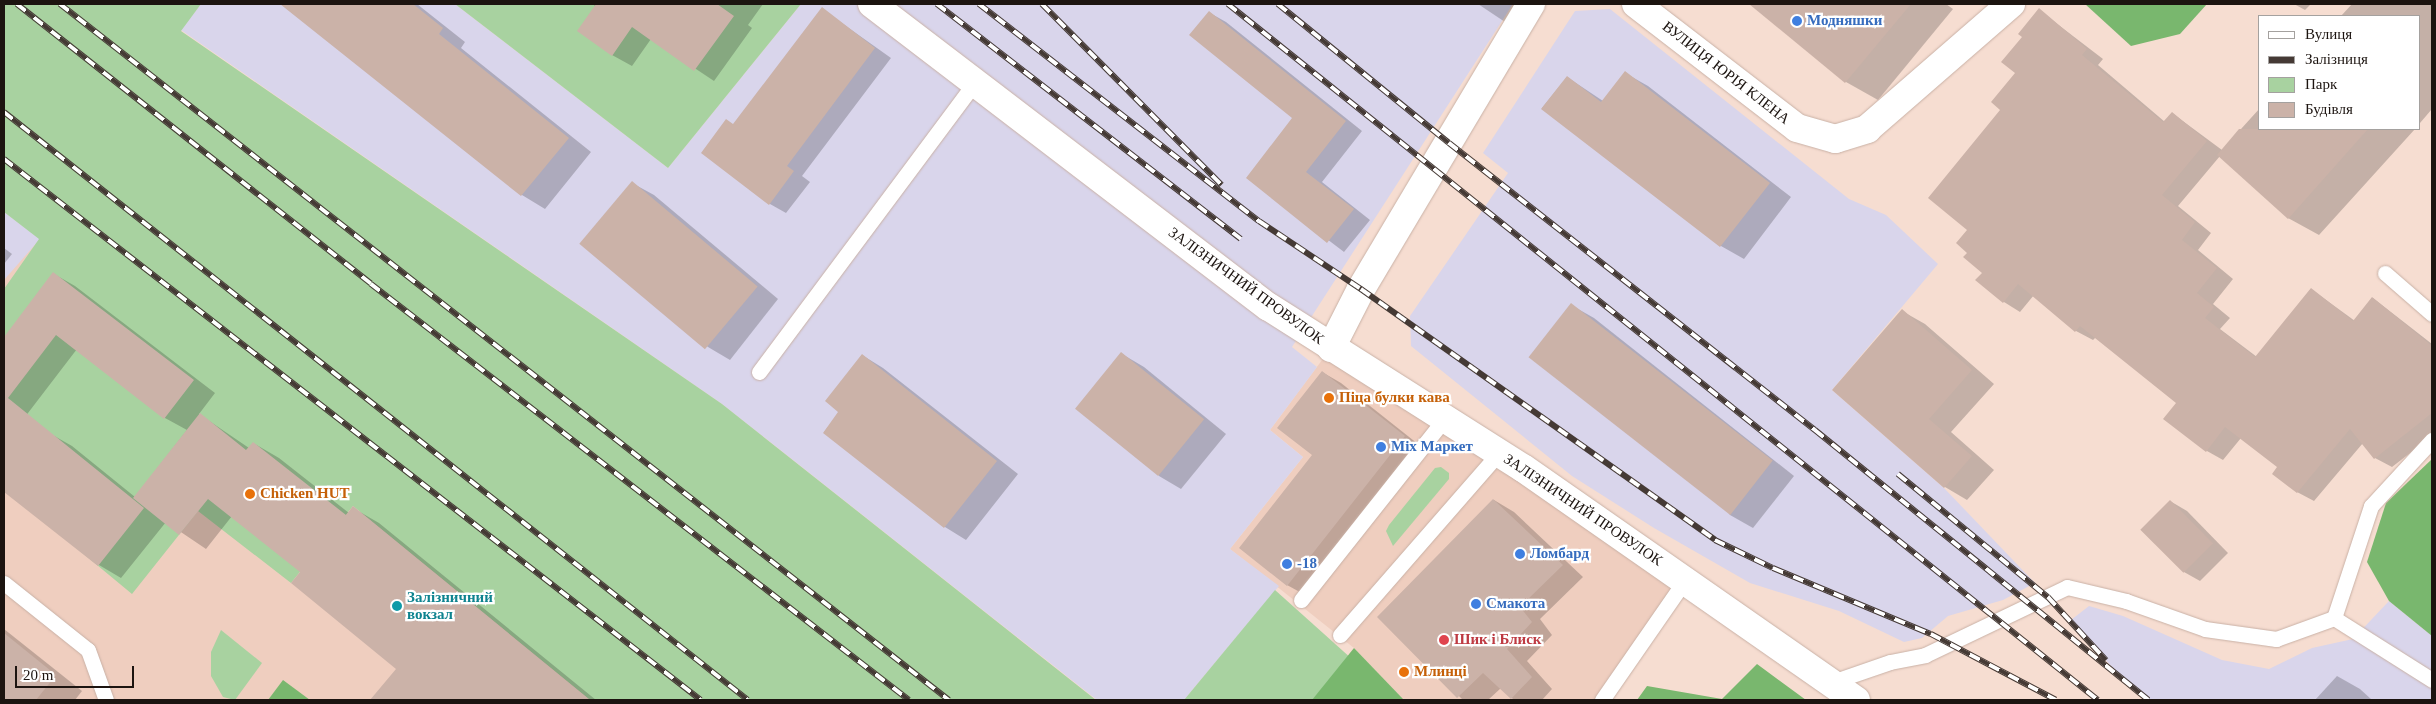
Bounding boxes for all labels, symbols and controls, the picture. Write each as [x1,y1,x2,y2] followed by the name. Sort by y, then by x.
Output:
[1807,12,1882,30] place label: Модняшки
[1791,15,1803,27] marker: Модняшки
[2258,15,2421,130] legend
[1659,18,1793,128] street label: ВУЛИЦЯ ЮРІЯ КЛЕНА
[2305,26,2352,42] text: Вулиця
[2305,51,2368,67] text: Залізниця
[2305,76,2337,92] text: Парк
[2305,101,2353,117] text: Будівля
[1165,224,1327,348] street label: ЗАЛІЗНИЧНИЙ ПРОВУЛОК
[1339,389,1450,407] place label: Піца булки кава
[1323,392,1335,404] marker: Піца булки кава
[1391,438,1473,456] place label: Mix Маркет
[1375,441,1387,453] marker: Mix Маркет
[1500,450,1666,570] street label: ЗАЛІЗНИЧНИЙ ПРОВУЛОК
[260,485,350,503] place label: Chicken HUT
[244,488,256,500] marker: Chicken HUT
[1530,545,1589,563] place label: Ломбард
[1514,548,1526,560] marker: Ломбард
[1297,555,1317,573] place label: -18
[1281,558,1293,570] marker: -18
[407,588,493,623] place label: Залізничний вокзал
[1486,595,1545,613] place label: Смакота
[1470,598,1482,610] marker: Смакота
[391,600,403,612] marker: Залізничний вокзал
[1454,631,1542,649] place label: Шик і Блиск
[1438,634,1450,646] marker: Шик і Блиск
[18,656,136,688] scale bar
[1414,663,1467,681] place label: Млинці
[1398,666,1410,678] marker: Млинці
[23,667,53,683] text: 20 m

